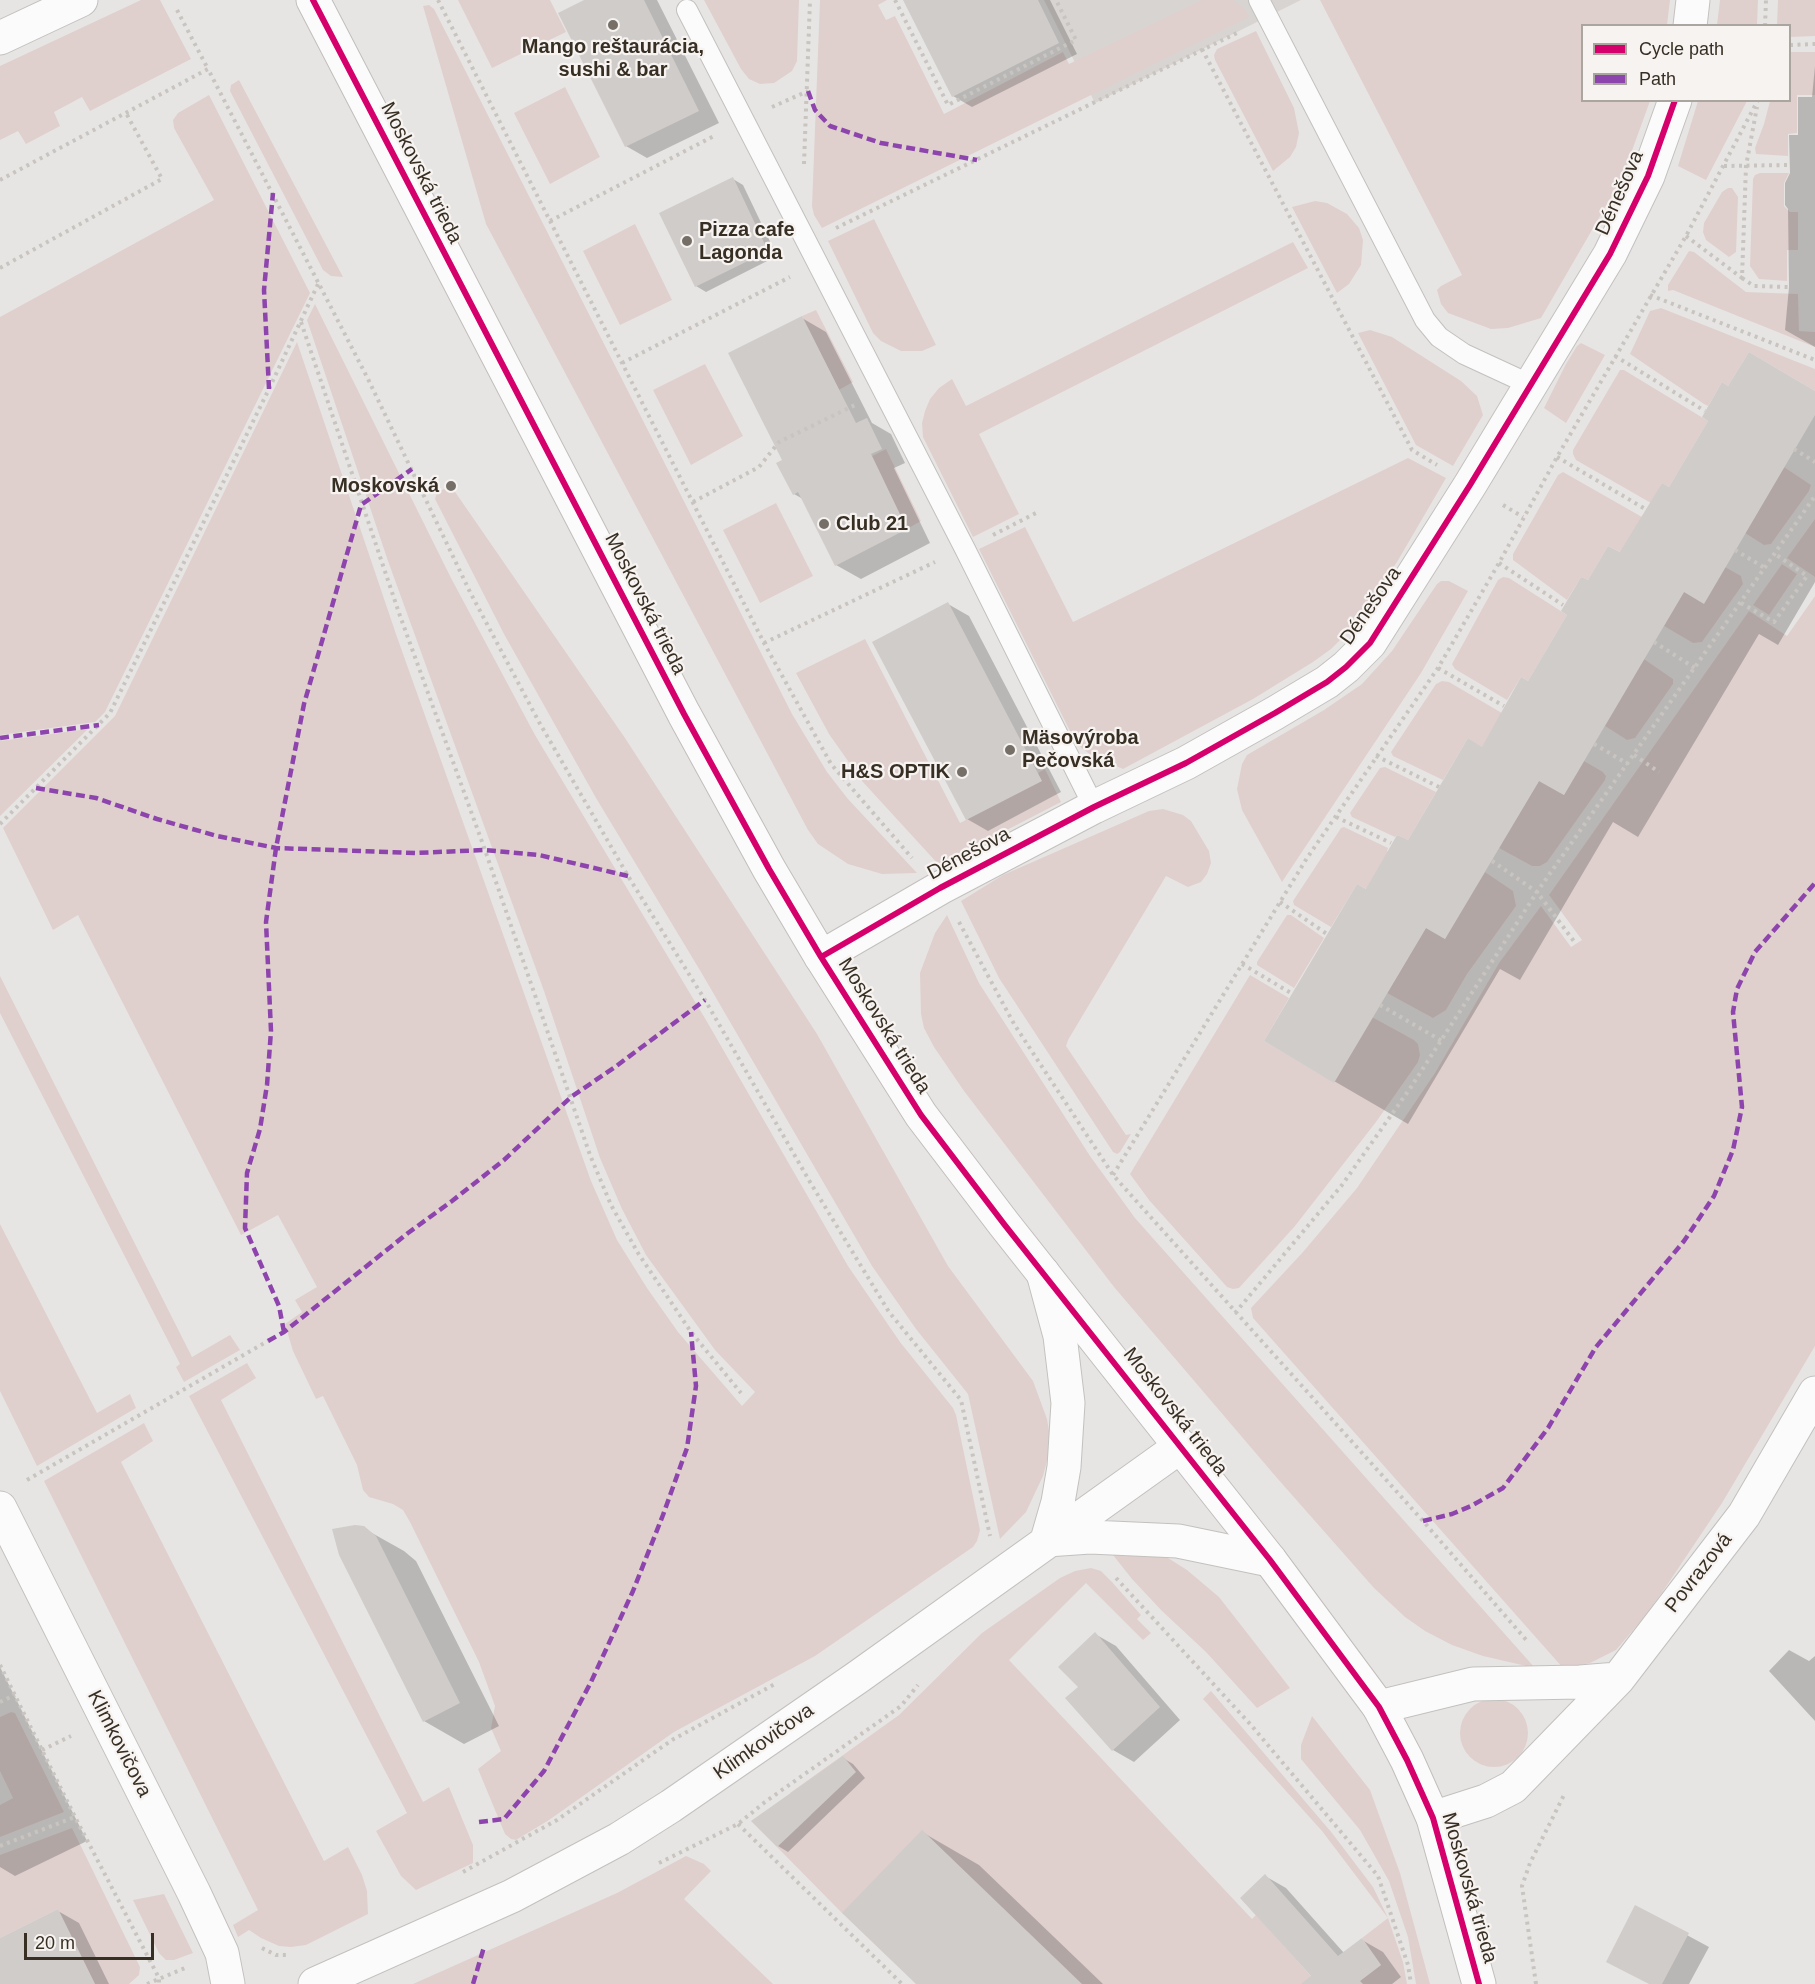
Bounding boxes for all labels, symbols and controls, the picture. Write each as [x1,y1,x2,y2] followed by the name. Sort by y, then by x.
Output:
[606,18,620,32] marker: Mango reštaurácia, sushi & bar
[1581,24,1791,102] legend
[522,35,704,82] place label: Mango reštaurácia, sushi & bar
[1639,39,1724,59] text: Cycle path
[1639,69,1676,89] text: Path
[375,98,467,248] street label: Moskovská trieda
[1591,147,1649,239] street label: Dénešova
[699,218,795,265] place label: Pizza cafe Lagonda
[680,234,694,248] marker: Pizza cafe Lagonda
[331,474,439,498] place label: Moskovská
[444,479,458,493] marker: Moskovská
[836,512,908,536] place label: Club 21
[817,517,831,531] marker: Club 21
[599,529,691,679] street label: Moskovská trieda
[1335,562,1407,650] street label: Dénešova
[1022,726,1139,773] place label: Mäsovýroba Pečovská
[1003,743,1017,757] marker: Mäsovýroba Pečovská
[841,760,950,784] place label: H&S OPTIK
[955,765,969,779] marker: H&S OPTIK
[924,822,1014,886] street label: Dénešova
[833,954,935,1098] street label: Moskovská trieda
[1118,1343,1232,1481] street label: Moskovská trieda
[1660,1528,1738,1618] street label: Povrazová
[82,1687,156,1801] street label: Klimkovičova
[709,1699,819,1785] street label: Klimkovičova
[1436,1810,1502,1966] street label: Moskovská trieda
[27,1921,158,1959] scale bar
[35,1933,75,1953] text: 20 m

